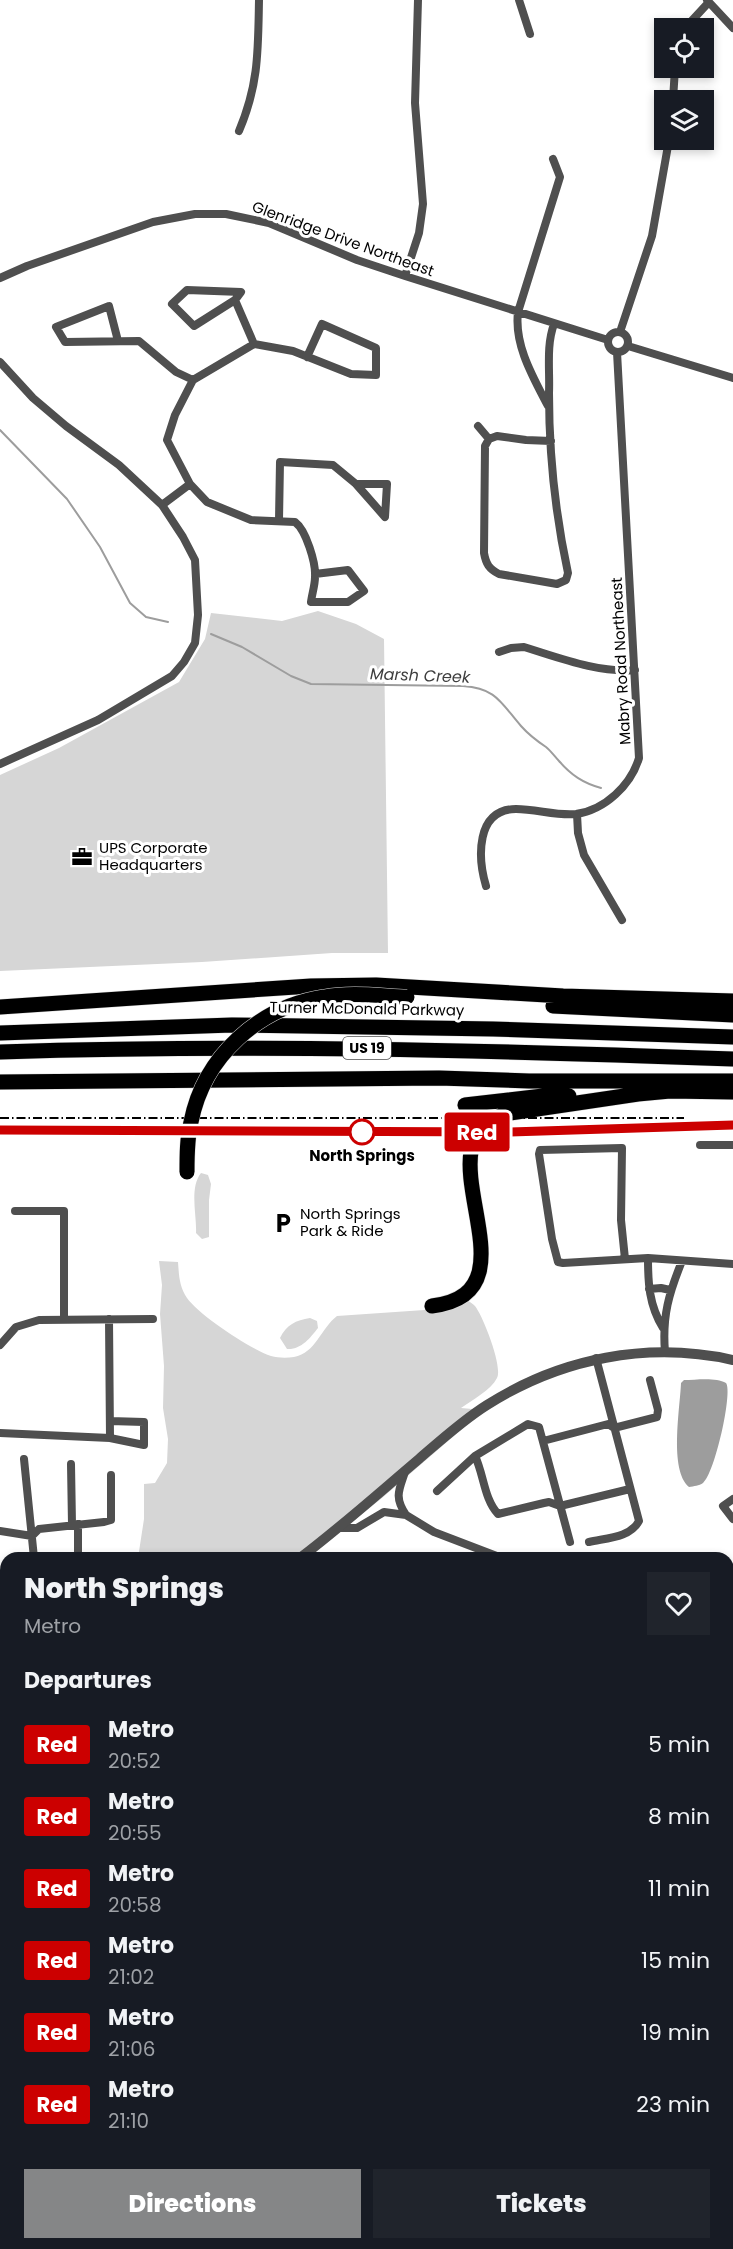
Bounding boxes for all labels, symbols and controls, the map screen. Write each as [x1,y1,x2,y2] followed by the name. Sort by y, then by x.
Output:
[654,18,714,150] map controls
[654,18,714,78] button: locate
[654,90,714,150] button: layers
[249,196,437,281] street label: Glenridge Drive Northeast
[606,577,635,745] street label: Mabry Road Northeast
[369,662,471,689] water label: Marsh Creek
[99,837,208,875] place label: UPS Corporate Headquarters
[70,845,94,869] office icon: UPS Corporate Headquarters
[270,996,465,1021] street label: Turner McDonald Parkway
[343,1037,391,1059] road number: US 19
[442,1112,512,1152] line badge: Red
[457,1118,497,1147] text: Red
[349,1119,375,1145] marker: North Springs
[309,1145,415,1166] place label: North Springs
[300,1203,401,1241] place label: North Springs Park & Ride
[271,1211,295,1235] parking icon: North Springs Park & Ride
[24,1569,224,1608] text: North Springs
[647,1572,710,1635] button: heart
[24,1612,81,1640] text: Metro
[24,1665,152,1696] text: Departures
[108,1714,174,1745] text: Metro
[648,1729,710,1760] text: 5 min
[37,1730,77,1759] text: Red
[108,1747,160,1775] text: 20:52
[108,1786,174,1817] text: Metro
[648,1801,710,1832] text: 8 min
[37,1802,77,1831] text: Red
[108,1819,161,1847] text: 20:55
[108,1858,174,1889] text: Metro
[648,1873,710,1904] text: 11 min
[37,1874,77,1903] text: Red
[108,1891,162,1919] text: 20:58
[108,1930,174,1961] text: Metro
[641,1945,710,1976] text: 15 min
[37,1946,77,1975] text: Red
[108,1963,154,1991] text: 21:02
[108,2002,174,2033] text: Metro
[641,2017,710,2048] text: 19 min
[37,2018,77,2047] text: Red
[108,2035,155,2063] text: 21:06
[108,2074,174,2105] text: Metro
[636,2089,710,2120] text: 23 min
[37,2090,77,2119] text: Red
[108,2107,149,2135] text: 21:10
[24,2169,361,2238] button: Directions
[373,2169,710,2238] button: Tickets

